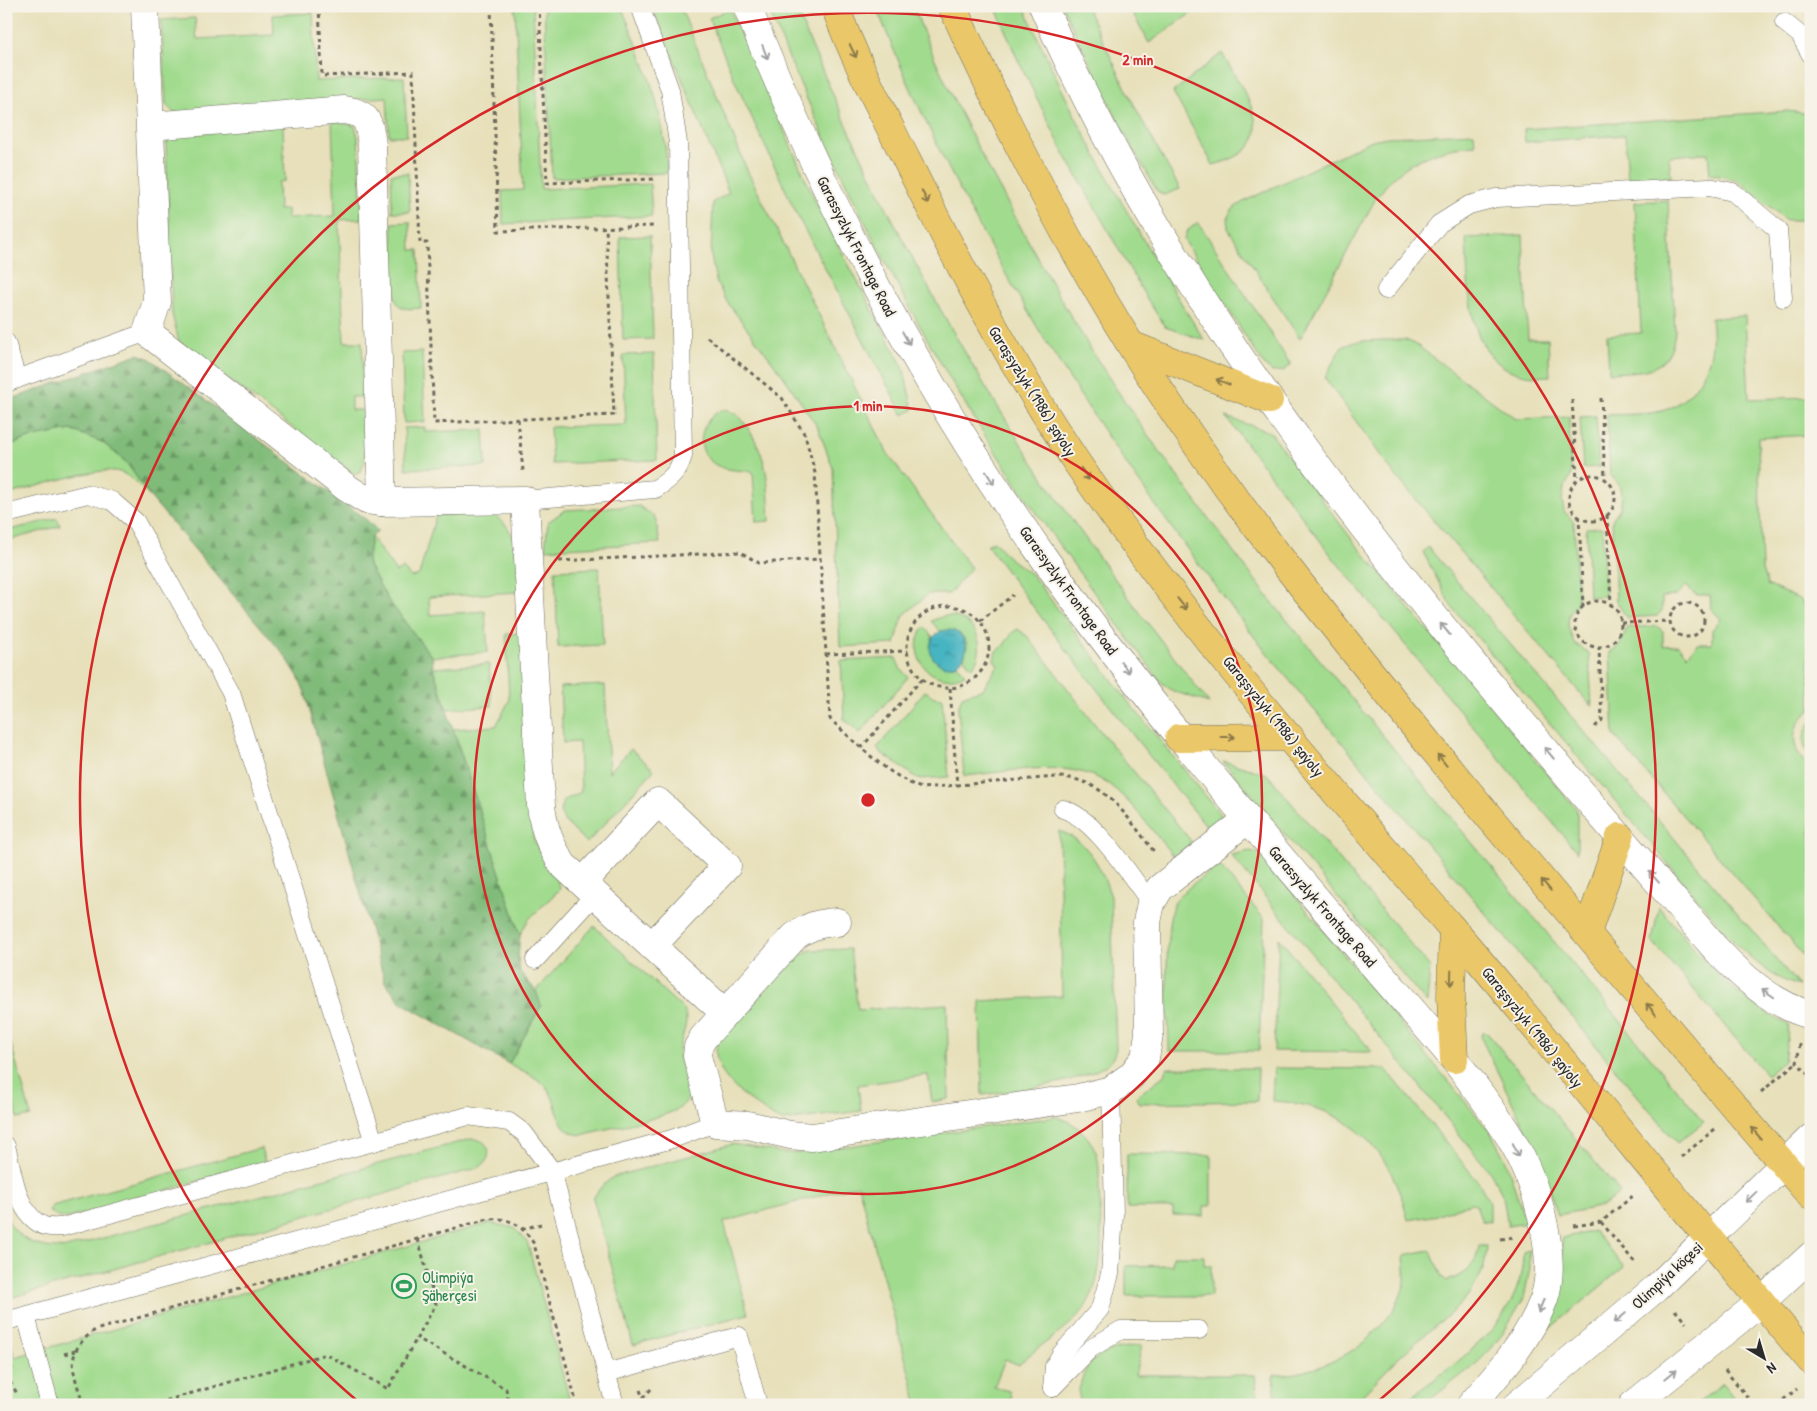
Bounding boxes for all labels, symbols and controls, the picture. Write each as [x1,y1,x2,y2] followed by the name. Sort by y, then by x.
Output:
[761,43,770,59] one-way arrow
[849,43,859,58] one-way arrow
[1123,49,1154,70] text: 2 min
[812,172,902,320] street label: Garassyzlyk Frontage Road
[921,189,930,204] one-way arrow
[984,321,1082,461] street label: Garaşsyzlyk (1986) şaýoly
[901,331,911,346] one-way arrow
[1216,377,1231,386] one-way arrow
[853,395,883,416] text: 1 min
[1080,466,1090,480] one-way arrow
[985,470,995,484] one-way arrow
[1015,521,1123,659] street label: Garassyzlyk Frontage Road
[1176,597,1187,610] one-way arrow
[1439,623,1450,636] one-way arrow
[1218,651,1330,781] street label: Garaşsyzlyk (1986) şaýoly
[1120,660,1131,673] one-way arrow
[1220,732,1236,742] one-way arrow
[1544,747,1555,760] one-way arrow
[1437,754,1448,767] one-way arrow
[859,791,877,809] centre of rings
[1264,840,1382,972] street label: Garassyzlyk Frontage Road
[1649,871,1660,884] one-way arrow
[1541,878,1552,891] one-way arrow
[1477,962,1589,1092] street label: Garaşsyzlyk (1986) şaýoly
[1447,970,1456,986] one-way arrow
[1761,988,1775,998] one-way arrow
[1646,1002,1657,1015] one-way arrow
[1751,1126,1762,1139] one-way arrow
[1512,1142,1522,1157] one-way arrow
[1745,1191,1758,1203] one-way arrow
[1627,1236,1707,1314] street label: Olimpiýa köçesi
[422,1266,477,1306] place label: Olimpiýa Şäherçesi
[391,1273,417,1299] sports icon: Olimpiýa Şäherçesi
[1535,1299,1544,1314] one-way arrow
[1614,1312,1627,1324] one-way arrow
[1740,1334,1790,1384] north arrow
[1763,1359,1781,1379] text: N
[1664,1368,1677,1379] one-way arrow

